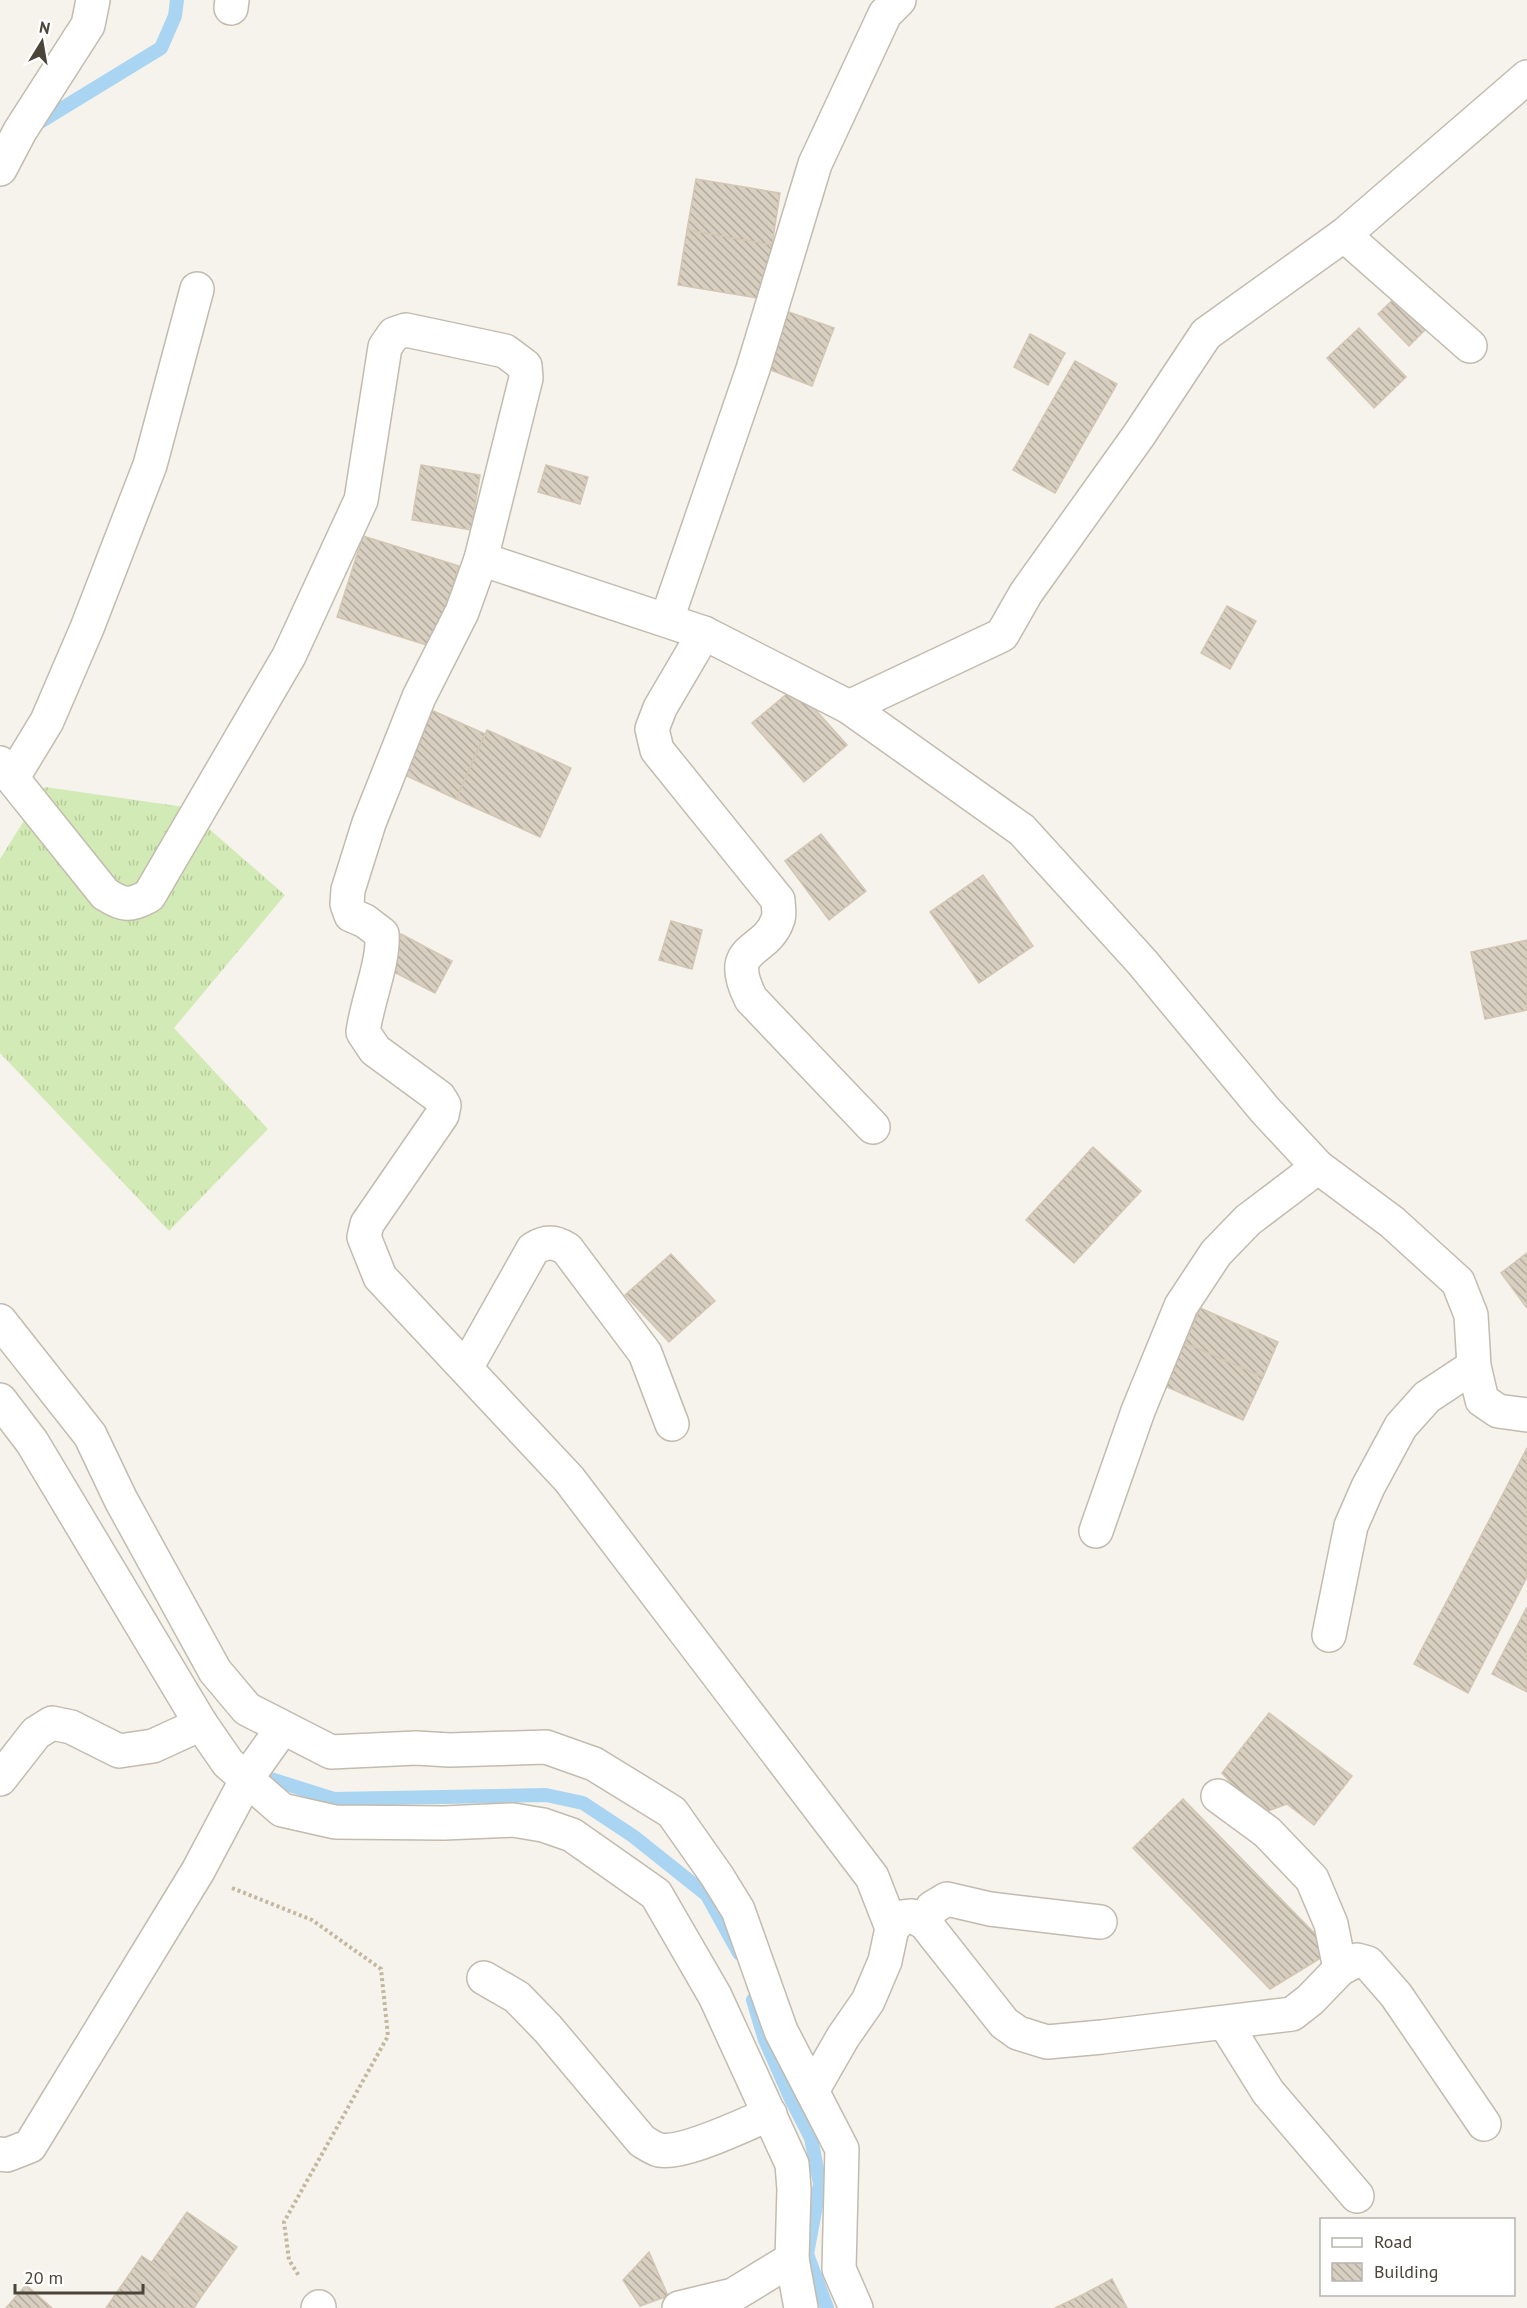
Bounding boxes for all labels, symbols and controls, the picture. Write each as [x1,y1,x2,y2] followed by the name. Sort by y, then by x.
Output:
[12,12,72,72] north arrow
[38,16,52,38] text: N
[1320,2218,1515,2296] legend
[1374,2230,1412,2253] text: Road
[15,2257,142,2295] scale bar
[1374,2260,1438,2283] text: Building
[24,2266,63,2289] text: 20 m

